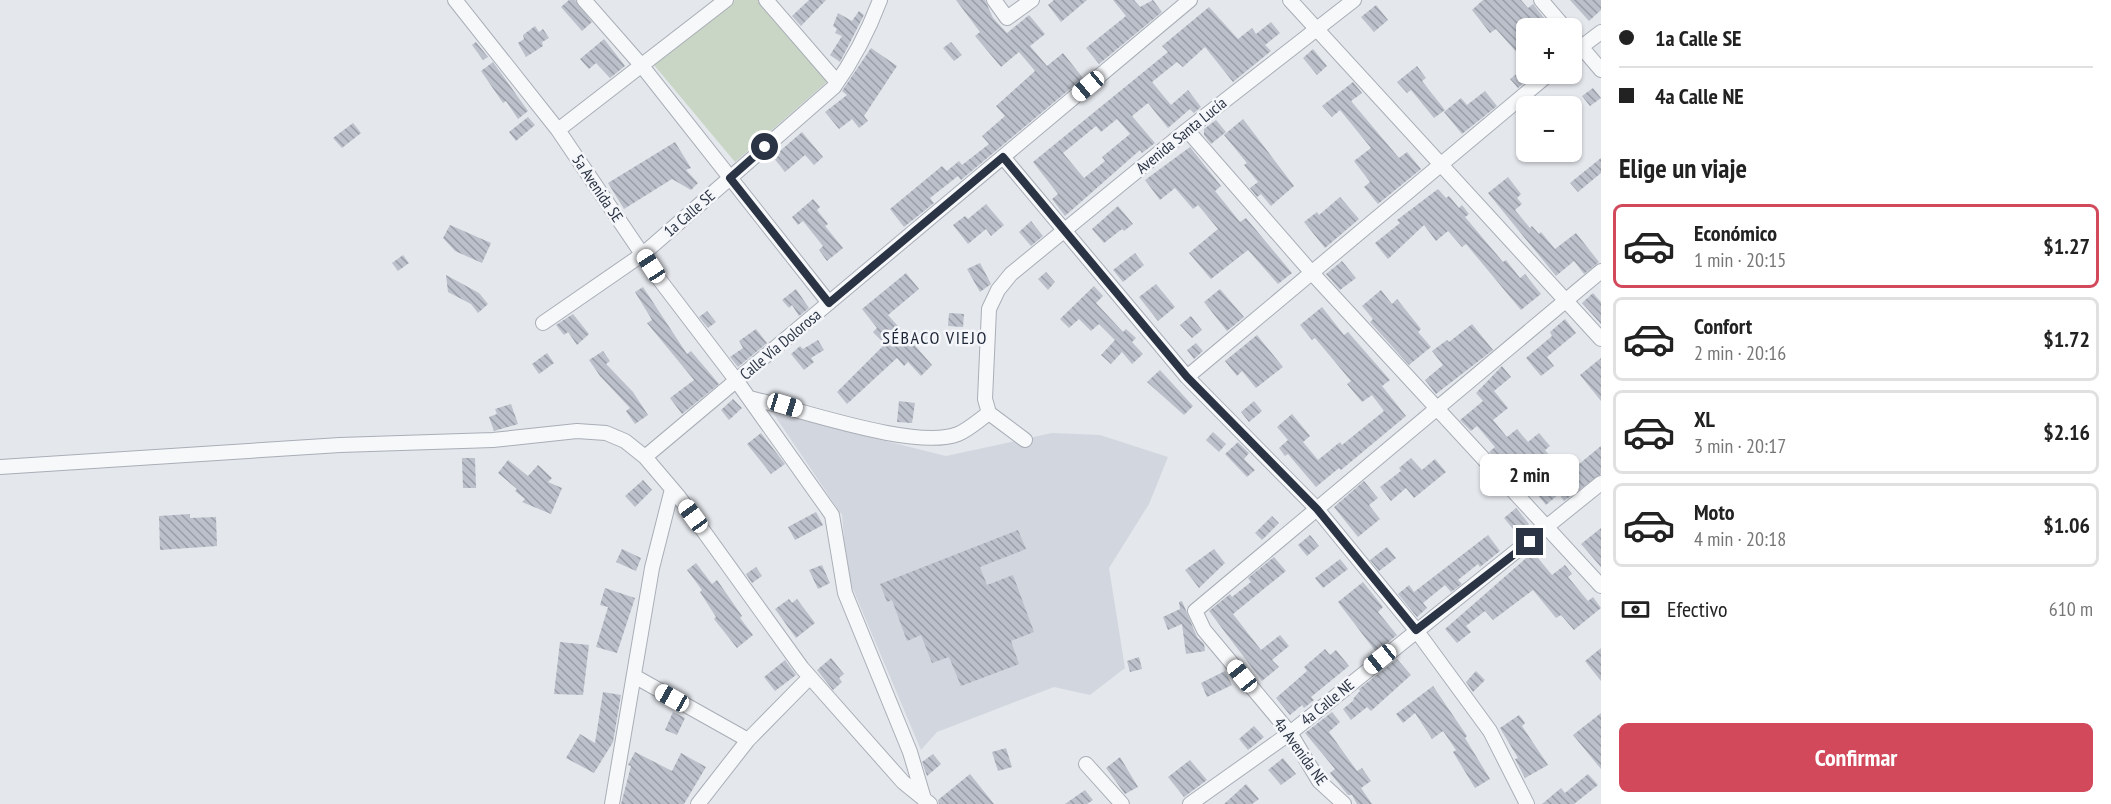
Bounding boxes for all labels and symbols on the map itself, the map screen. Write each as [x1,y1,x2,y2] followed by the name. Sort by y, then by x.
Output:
[1068,68,1108,104] car
[1132,92,1230,178] street label: Avenida Santa Lucía
[751,133,778,160] route start
[568,150,628,226] street label: 5a Avenida SE
[659,185,719,241] street label: 1a Calle SE
[634,246,668,286] car
[735,304,825,384] street label: Calle Vía Dolorosa
[882,326,988,349] district label: SÉBACO VIEJO
[765,391,805,419] car
[1480,455,1580,497] callout: 2 min
[675,496,711,536] car
[1516,528,1543,555] route end
[1360,641,1400,677] car
[1224,656,1260,696] car
[1296,674,1358,730] street label: 4a Calle NE
[652,681,692,715] car
[1270,713,1332,789] street label: 4a Avenida NE

